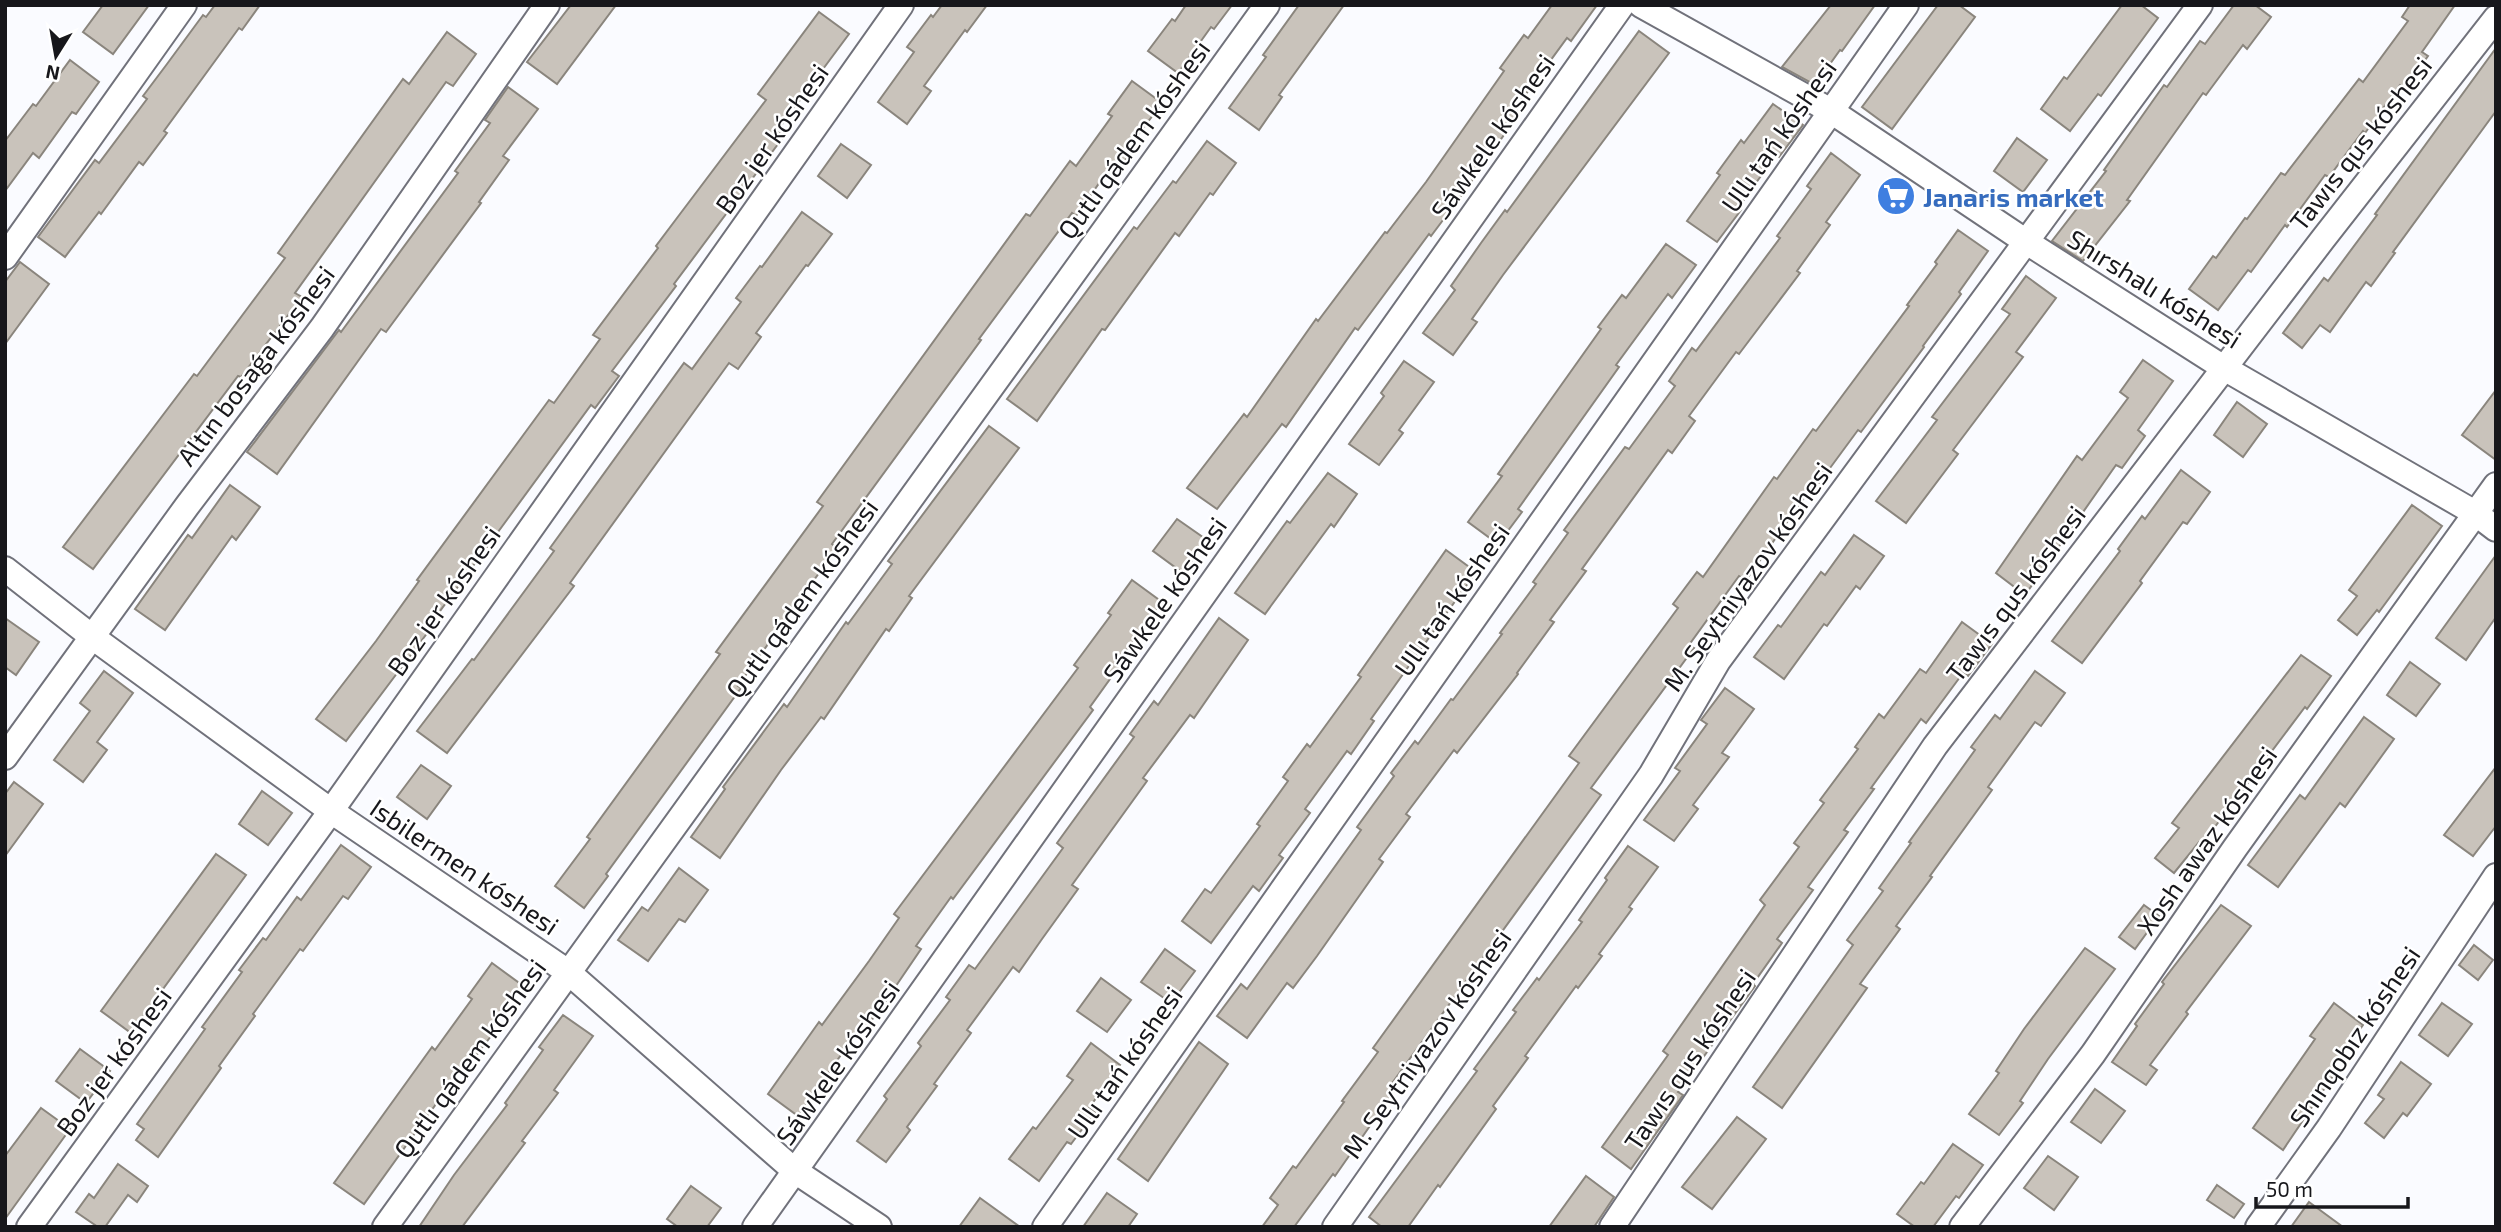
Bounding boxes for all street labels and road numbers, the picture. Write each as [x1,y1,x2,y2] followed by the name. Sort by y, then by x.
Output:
[1050,34,1216,244] street label: Qutlı qádem kóshesi
[1424,48,1560,224] street label: Sáwkele kóshesi
[2283,50,2437,236] street label: Tawıs qus kóshesi
[1714,53,1842,217] street label: Ullı tań kóshesi
[708,57,834,219] street label: Boz jer kóshesi
[2063,222,2247,354] street label: Shırshalı kóshesi
[170,259,340,471] street label: Altın bosaǵa kóshesi
[1656,455,1838,697] street label: M. Seytniyazov kóshesi
[718,493,884,703] street label: Qutlı qádem kóshesi
[1939,499,2091,687] street label: Tawıs qus kóshesi
[1096,511,1232,687] street label: Sáwkele kóshesi
[1387,517,1515,681] street label: Ullı tań kóshesi
[380,519,506,681] street label: Boz jer kóshesi
[2129,740,2283,940] street label: Xosh awaz kóshesi
[365,791,565,941] street label: Isbilermen kóshesi
[1335,922,1517,1164] street label: M. Seytniyazov kóshesi
[2282,940,2426,1132] street label: Shınqobız kóshesi
[386,953,552,1163] street label: Qutlı qádem kóshesi
[1617,962,1761,1156] street label: Tawıs qus kóshesi
[769,974,905,1150] street label: Sáwkele kóshesi
[1060,980,1188,1144] street label: Ullı tań kóshesi
[49,981,177,1141] street label: Boz jer kóshesi

